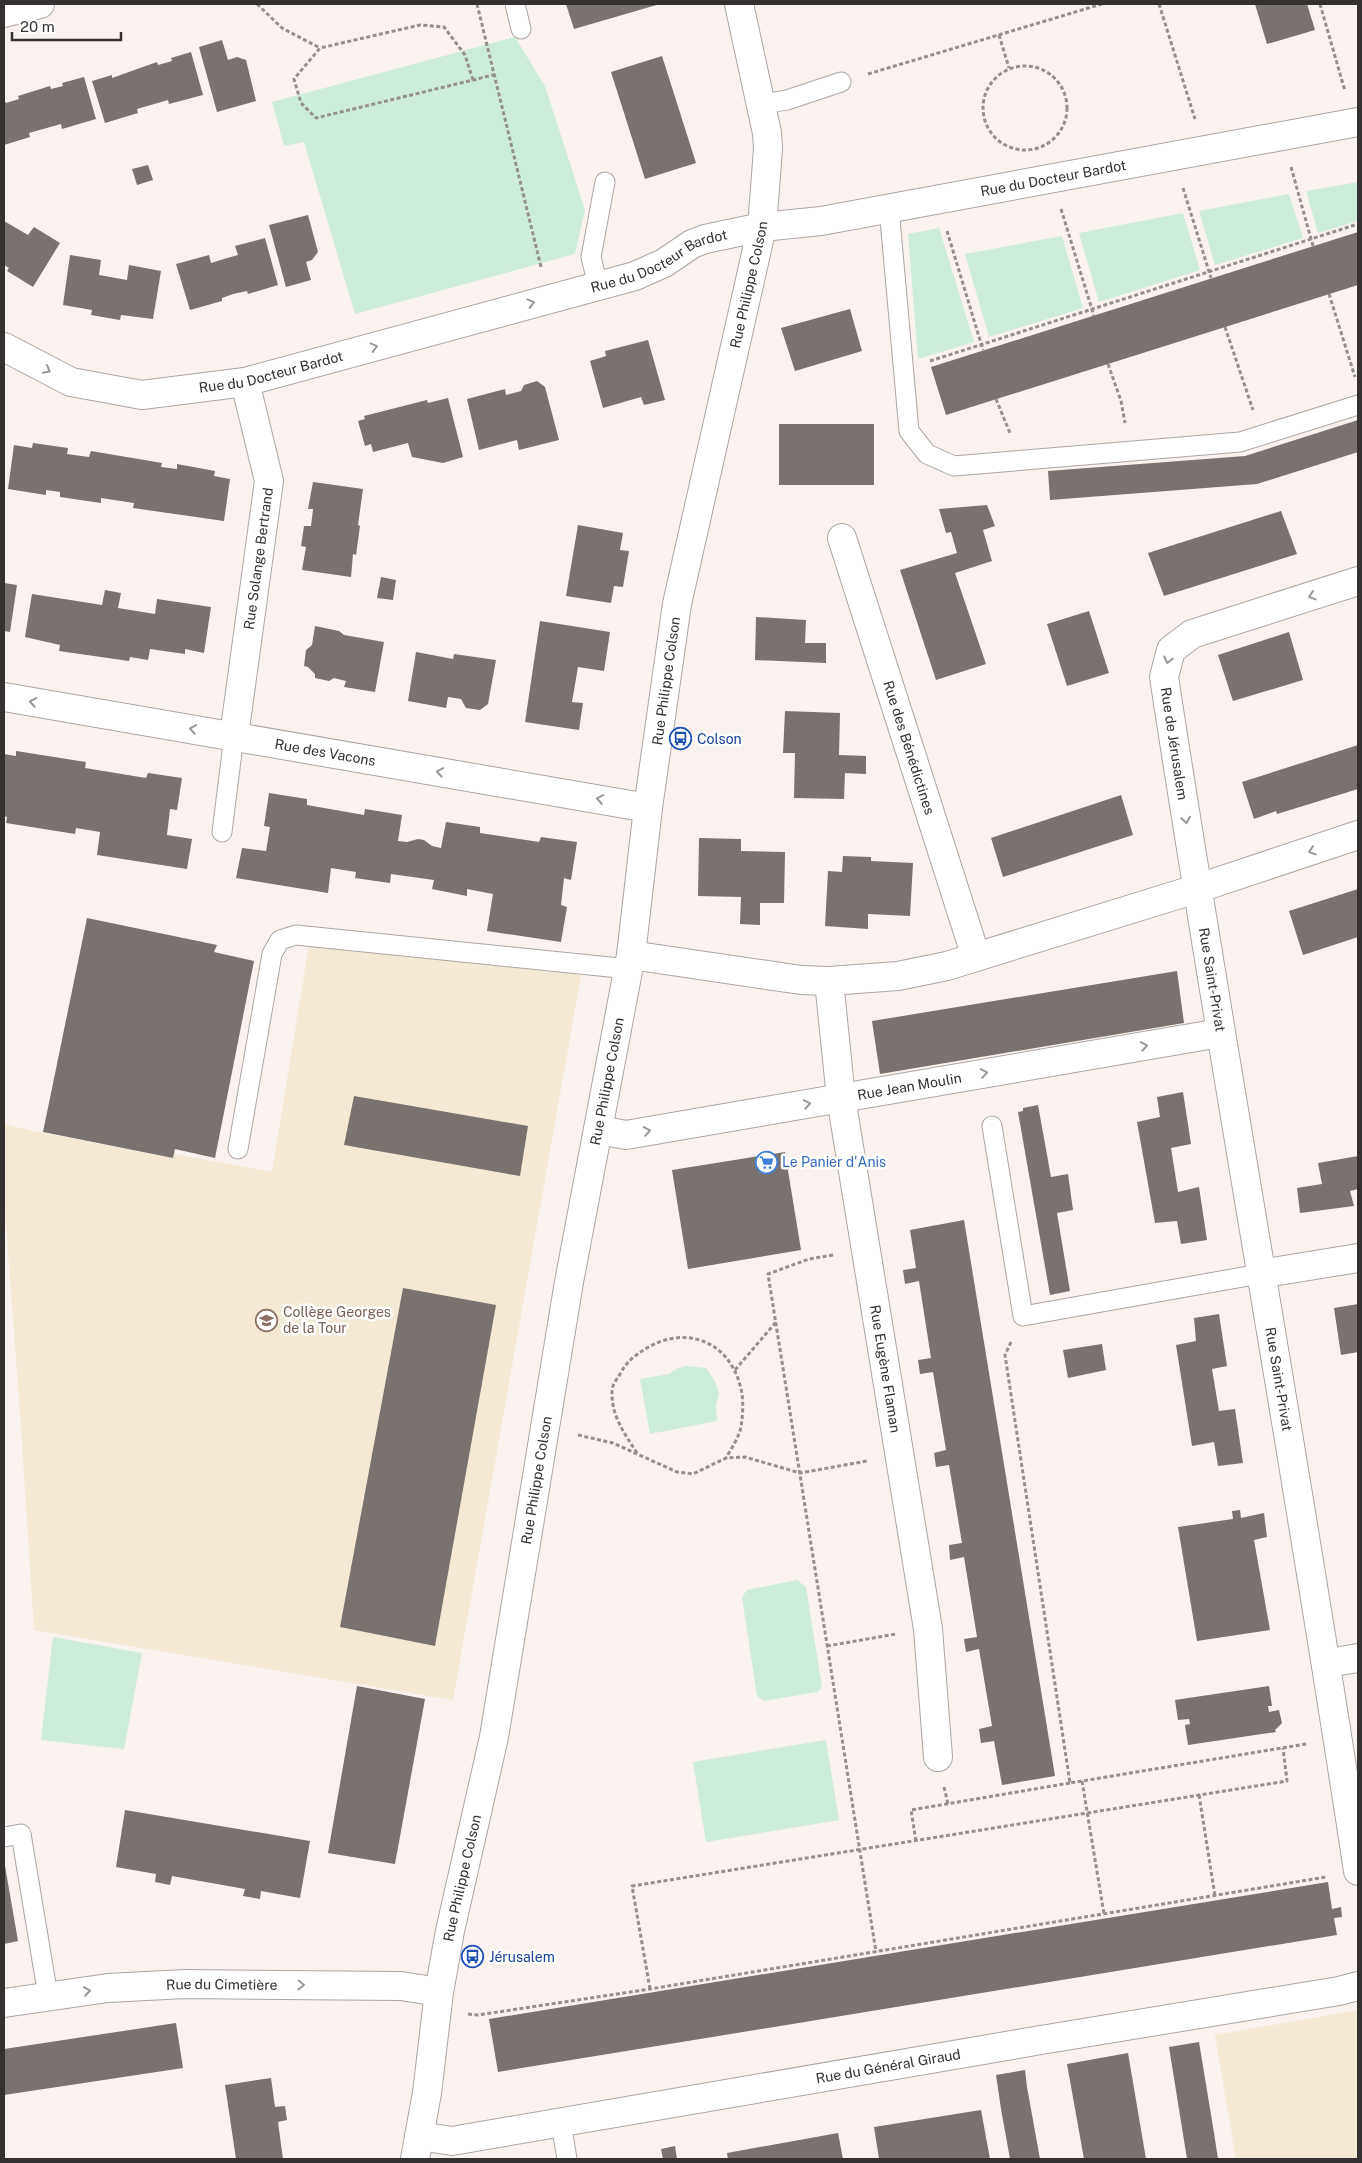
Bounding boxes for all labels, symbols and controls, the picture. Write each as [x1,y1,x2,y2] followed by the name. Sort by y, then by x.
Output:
[12,10,121,42] scale bar
[20,18,55,35] text: 20 m
[979,157,1127,199] street label: Rue du Docteur Bardot
[727,221,770,350] street label: Rue Philippe Colson
[589,227,729,296] street label: Rue du Docteur Bardot
[526,299,534,309] one-way arrow
[370,342,378,352] one-way arrow
[198,348,345,396] street label: Rue du Docteur Bardot
[41,363,50,373] one-way arrow
[241,487,276,631] street label: Rue Solange Bertrand
[1308,590,1316,600] one-way arrow
[649,616,683,746] street label: Rue Philippe Colson
[1163,655,1174,664] one-way arrow
[880,678,938,817] street label: Rue des Bénédictines
[1158,686,1191,801] street label: Rue de Jérusalem
[29,697,37,707] one-way arrow
[189,725,198,735] one-way arrow
[669,727,693,751] bus stop icon: Colson
[697,731,742,747] place label: Colson
[274,736,377,769] street label: Rue des Vacons
[435,767,444,777] one-way arrow
[595,794,604,804] one-way arrow
[1180,816,1190,824] one-way arrow
[1308,845,1317,855] one-way arrow
[1196,926,1229,1033] street label: Rue Saint-Privat
[587,1016,627,1147] street label: Rue Philippe Colson
[1140,1041,1149,1051] one-way arrow
[980,1069,989,1079] one-way arrow
[856,1070,963,1103] street label: Rue Jean Moulin
[803,1099,811,1109] one-way arrow
[642,1127,651,1137] one-way arrow
[754,1150,778,1174] supermarket icon: Le Panier d'Anis
[782,1154,886,1170] place label: Le Panier d'Anis
[283,1304,391,1336] place label: Collège Georges de la Tour
[867,1304,904,1434] street label: Rue Eugène Flaman
[255,1308,279,1332] school or university icon: Collège Georges de la Tour
[1262,1326,1296,1432] street label: Rue Saint-Privat
[518,1415,555,1545] street label: Rue Philippe Colson
[440,1813,484,1943] street label: Rue Philippe Colson
[461,1945,485,1969] bus stop icon: Jérusalem
[489,1949,555,1965] place label: Jérusalem
[166,1976,278,1993] street label: Rue du Cimetière
[298,1980,306,1990] one-way arrow
[82,1986,91,1996] one-way arrow
[815,2046,962,2086] street label: Rue du Général Giraud

